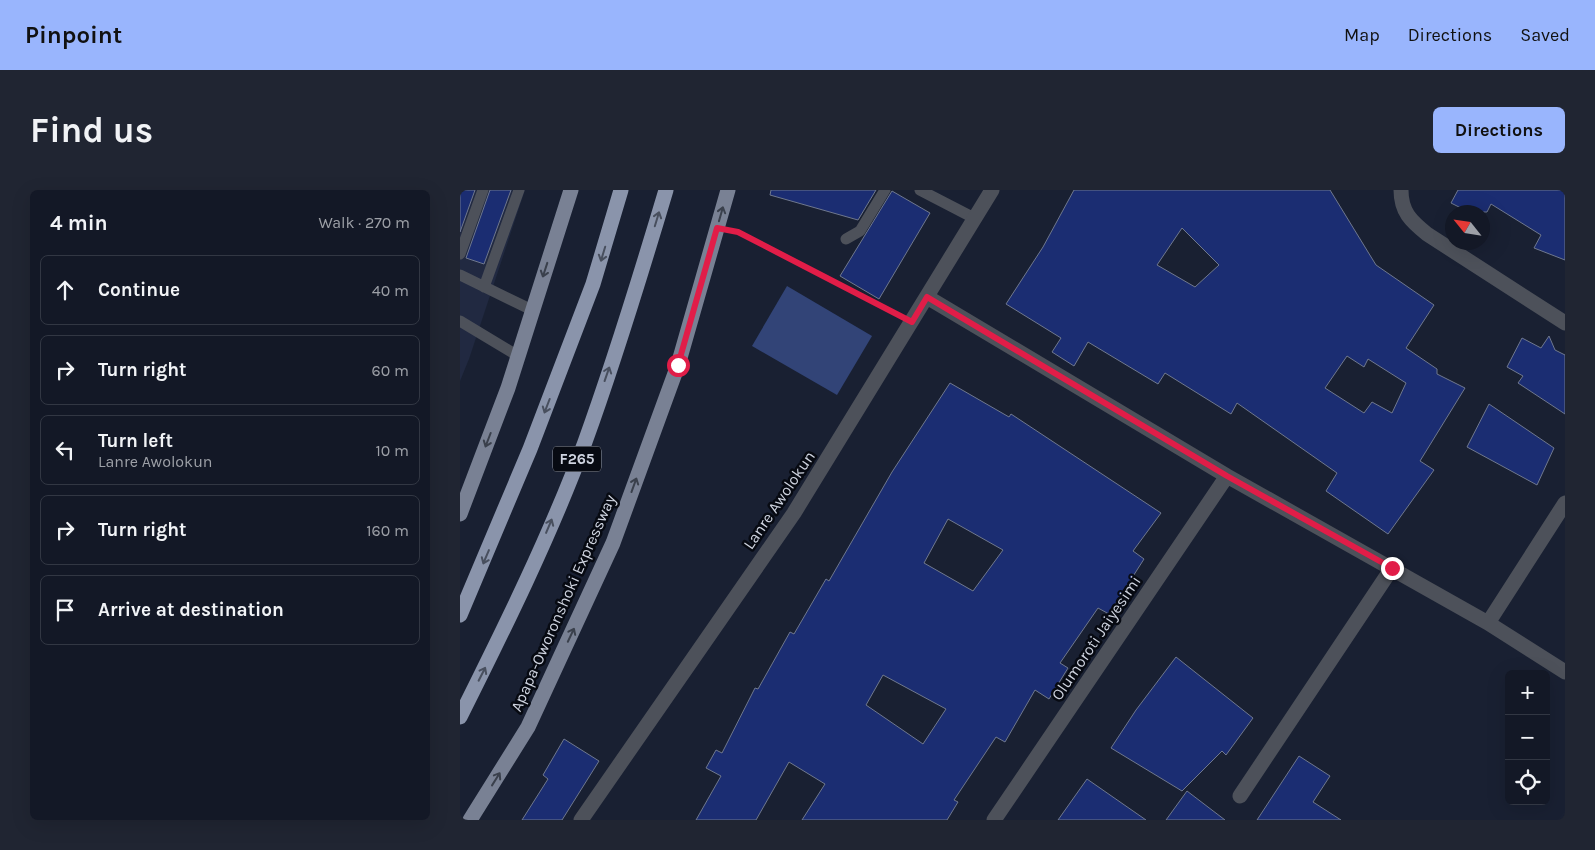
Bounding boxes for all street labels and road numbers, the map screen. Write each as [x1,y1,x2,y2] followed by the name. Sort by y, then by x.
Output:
[553,446,601,472] road number: F265
[739,447,819,553] street label: Lanre Awolokun
[506,491,620,714] street label: Apapa-Oworonshoki Expressway
[1047,572,1145,704] street label: Olumoroti Jaiyesimi

